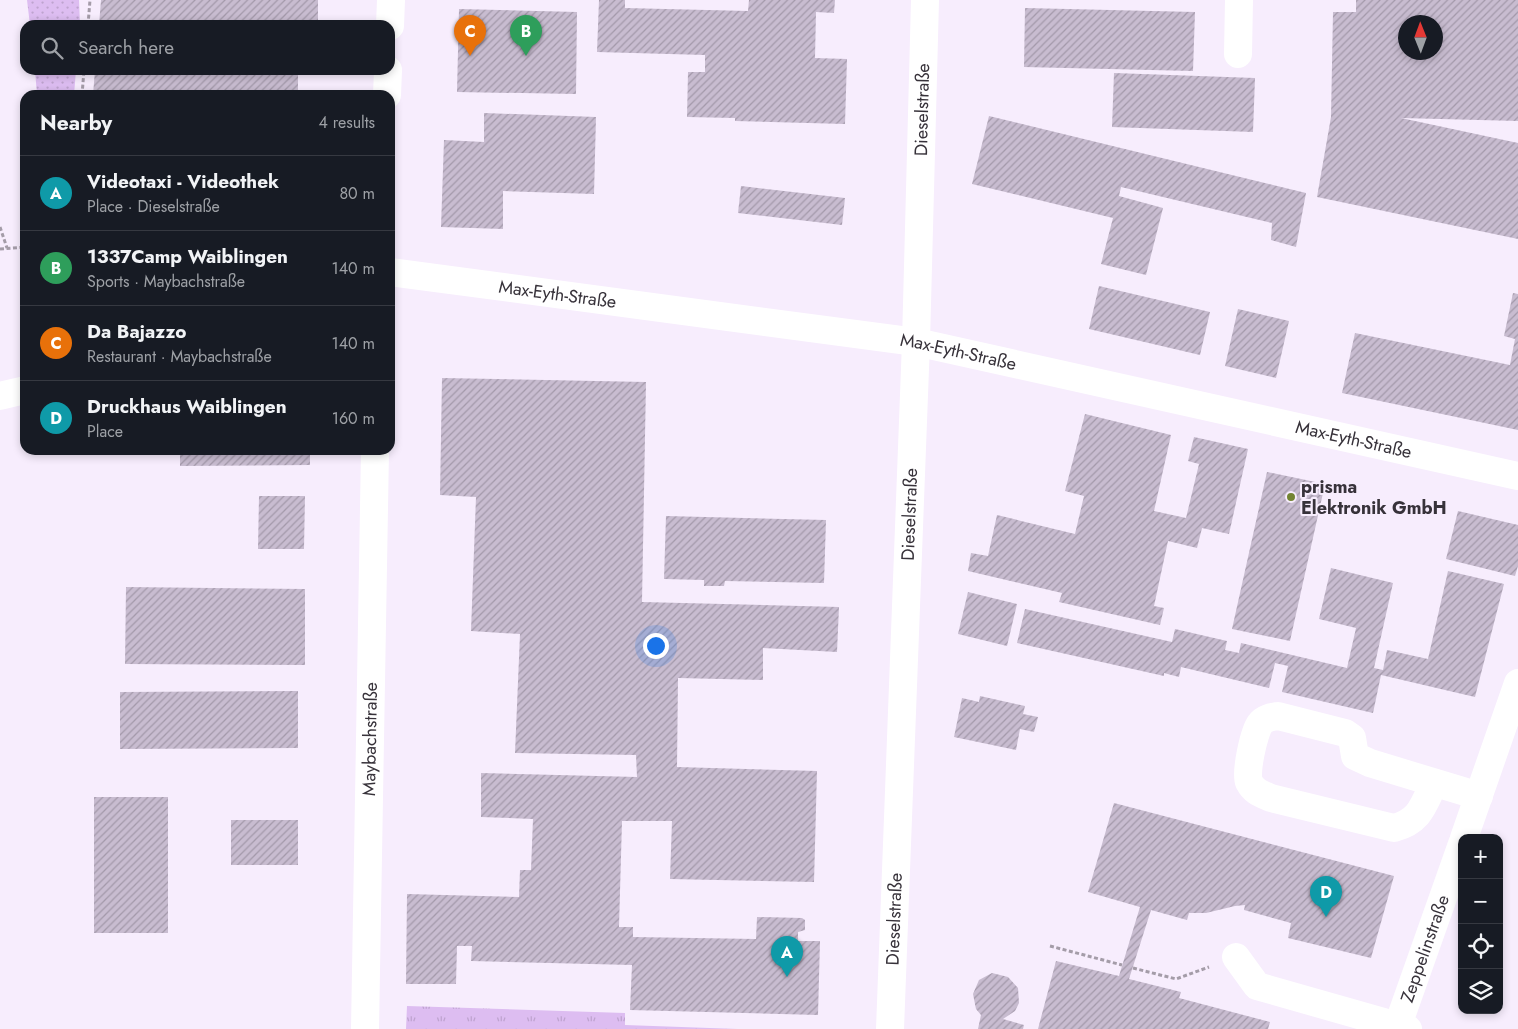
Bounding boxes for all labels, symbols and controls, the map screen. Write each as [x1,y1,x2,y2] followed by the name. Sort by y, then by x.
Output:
[454,15,486,56] pin: C
[510,15,542,56] pin: B
[1398,15,1443,60] north arrow
[20,20,395,75] search box
[38,34,66,62] icon: search
[78,34,174,61] text: Search here
[908,63,936,156] street label: Dieselstraße
[40,108,112,138] text: Nearby
[319,111,375,134] text: 4 results
[87,168,279,195] text: Videotaxi - Videothek
[50,182,62,205] text: A
[339,182,375,205] text: 80 m
[87,195,220,218] text: Place · Dieselstraße
[87,243,288,270] text: 1337Camp Waiblingen
[51,257,61,280] text: B
[332,257,375,280] text: 140 m
[87,270,245,293] text: Sports · Maybachstraße
[497,274,618,315] street label: Max-Eyth-Straße
[87,318,186,345] text: Da Bajazzo
[899,327,1019,377] street label: Max-Eyth-Straße
[50,332,62,355] text: C
[332,332,375,355] text: 140 m
[87,345,272,368] text: Restaurant · Maybachstraße
[87,393,287,420] text: Druckhaus Waiblingen
[50,407,62,430] text: D
[332,407,375,430] text: 160 m
[1293,414,1414,465] street label: Max-Eyth-Straße
[87,420,123,443] text: Place
[895,468,924,561] street label: Dieselstraße
[1301,474,1447,521] place label: prisma Elektronik GmbH
[1285,491,1297,503] marker: prisma Elektronik GmbH
[643,633,669,659] your location
[356,682,384,796] street label: Maybachstraße
[1458,834,1503,1014] map controls
[1458,834,1503,879] button: +
[879,872,909,966] street label: Dieselstraße
[1310,876,1342,917] pin: D
[1458,879,1503,924] button: −
[1394,891,1456,1006] street label: Zeppelinstraße
[1458,924,1503,969] button: locate
[771,936,803,977] pin: A
[1458,969,1503,1014] button: layers

